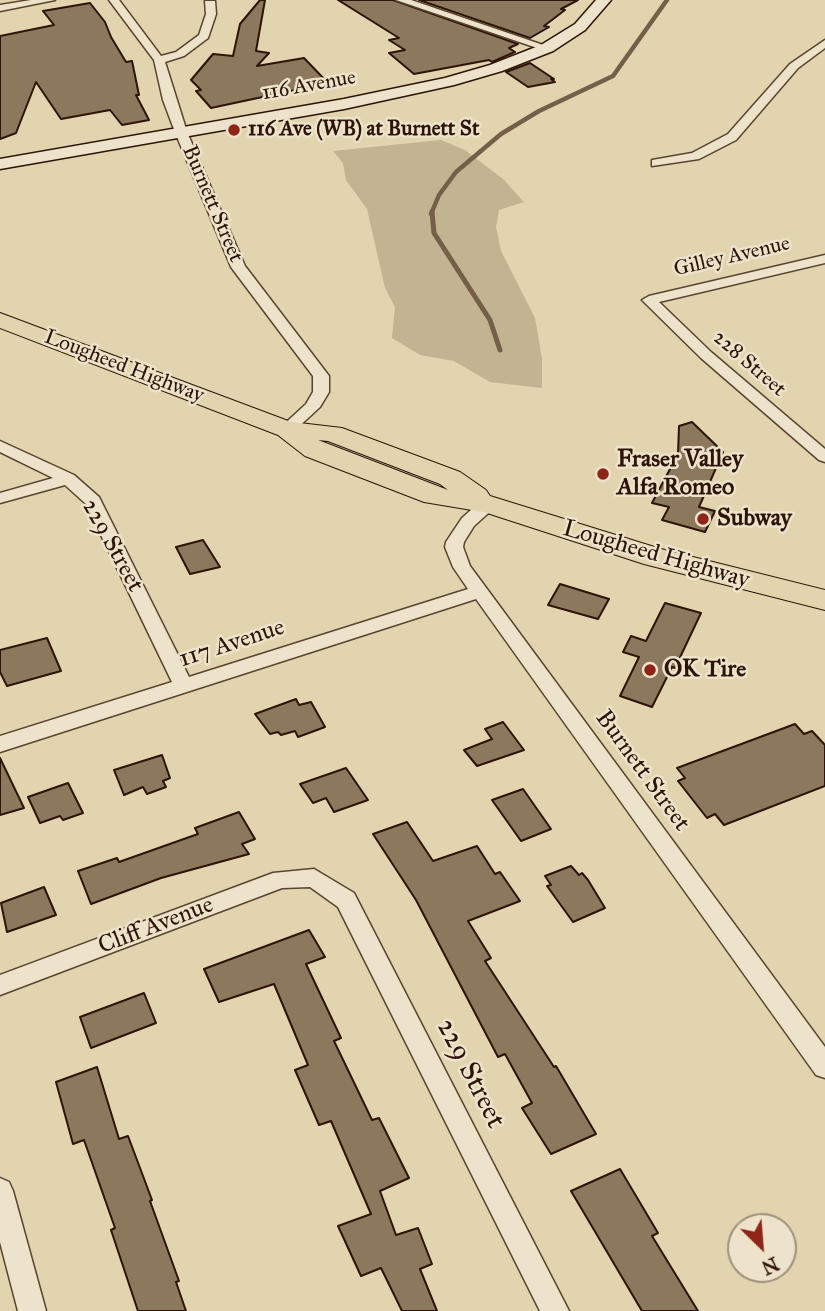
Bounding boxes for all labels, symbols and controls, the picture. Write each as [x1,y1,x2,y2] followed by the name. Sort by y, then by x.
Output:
[260,65,358,107] street label: 116 Avenue
[248,117,479,143] place label: 116 Ave (WB) at Burnett St
[226,122,242,138] marker: 116 Ave (WB) at Burnett St
[176,142,248,266] street label: Burnett Street
[671,231,793,283] street label: Gilley Avenue
[41,325,207,409] street label: Lougheed Highway
[707,325,791,403] street label: 228 Street
[617,446,743,502] place label: Fraser Valley Alfa Romeo
[595,466,611,482] marker: Fraser Valley Alfa Romeo
[75,495,149,597] street label: 229 Street
[717,505,792,533] place label: Subway
[695,511,711,527] marker: Subway
[559,515,753,595] street label: Lougheed Highway
[176,613,288,675] street label: 117 Avenue
[664,656,746,684] place label: OK Tire
[642,662,658,678] marker: OK Tire
[588,705,696,837] street label: Burnett Street
[94,891,218,961] street label: Cliff Avenue
[428,1014,512,1134] street label: 229 Street
[727,1213,797,1283] north arrow
[758,1252,782,1280] text: N

